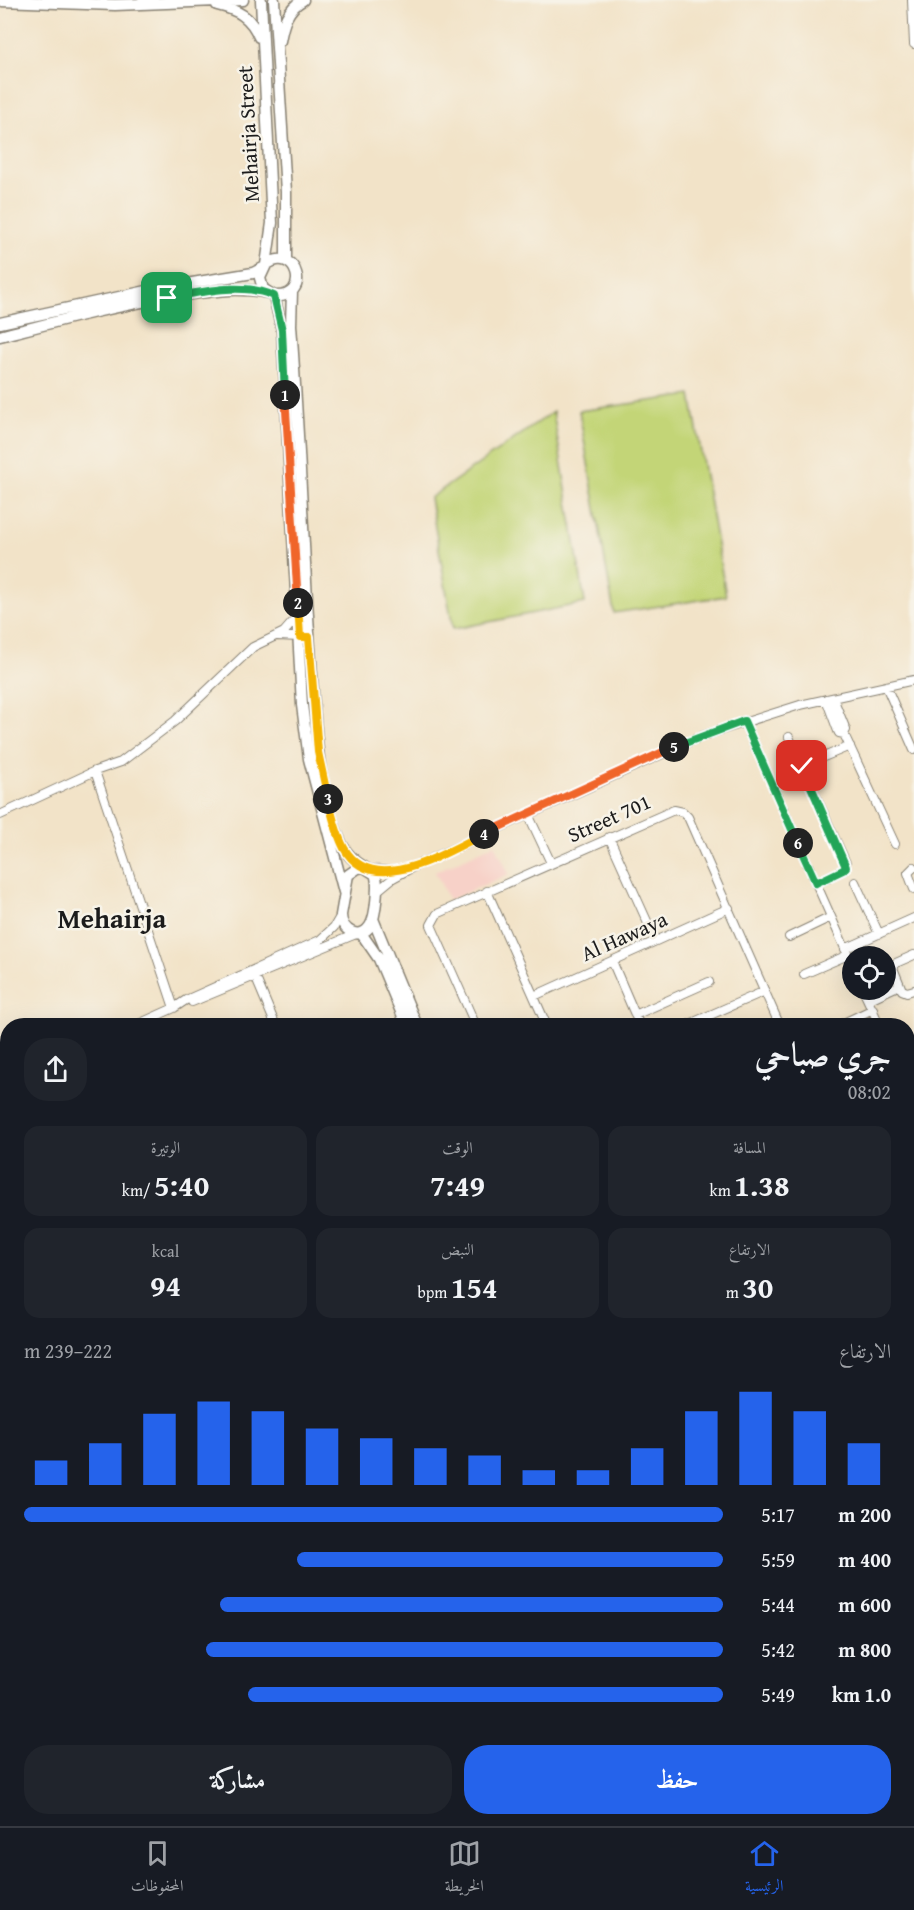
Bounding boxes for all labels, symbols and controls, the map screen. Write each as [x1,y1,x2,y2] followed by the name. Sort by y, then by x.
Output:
[229,64,267,203] street label: Mehairja Street
[141,272,192,323] pin
[150,281,183,314] icon: arrive
[270,380,300,410] pin: 1
[281,383,289,407] text: 1
[283,588,313,618] pin: 2
[294,591,302,615] text: 2
[659,732,689,762] pin: 5
[670,735,678,759] text: 5
[776,740,827,791] pin
[785,749,818,782] icon: check
[313,784,343,814] pin: 3
[562,786,656,850] street label: Street 701
[324,787,332,811] text: 3
[469,819,499,849] pin: 4
[480,822,488,846] text: 4
[783,828,813,858] pin: 6
[794,831,802,855] text: 6
[58,898,167,938] district label: Mehairja
[576,903,672,969] street label: Al Hawaya
[842,946,896,1000] map controls
[842,946,896,1000] button: locate
[755,1030,891,1078] text: جري صباحي
[24,1038,87,1101] button: share
[848,1077,891,1106] text: 08:02
[151,1135,180,1159] text: الوتيرة
[442,1135,473,1159] text: الوقت
[733,1135,766,1159] text: المسافة
[154,1163,209,1207] text: 5:40
[430,1163,485,1207] text: 7:49
[734,1163,789,1207] text: 1.38
[122,1178,154,1202] text: /km
[710,1178,734,1202] text: km
[441,1237,474,1261] text: النبض
[729,1237,770,1261] text: الارتفاع
[152,1239,179,1263] text: kcal
[150,1263,181,1307] text: 94
[451,1265,498,1309] text: 154
[742,1265,773,1309] text: 30
[417,1280,451,1304] text: bpm
[726,1280,742,1304] text: m
[24,1336,112,1365] text: 222–239 m
[839,1336,891,1365] text: الارتفاع
[761,1500,795,1529] text: 5:17
[838,1500,891,1529] text: 200 m
[761,1545,795,1574] text: 5:59
[838,1545,891,1574] text: 400 m
[761,1590,795,1619] text: 5:44
[838,1590,891,1619] text: 600 m
[761,1635,795,1664] text: 5:42
[838,1635,891,1664] text: 800 m
[761,1680,795,1709] text: 5:49
[832,1680,891,1709] text: 1.0 km
[24,1745,452,1814] button: مشاركة
[464,1745,891,1814] button: حفظ
[131,1837,183,1901] tab: المحفوظات
[445,1837,484,1901] tab: الخريطة
[745,1837,783,1901] tab: الرئيسية

